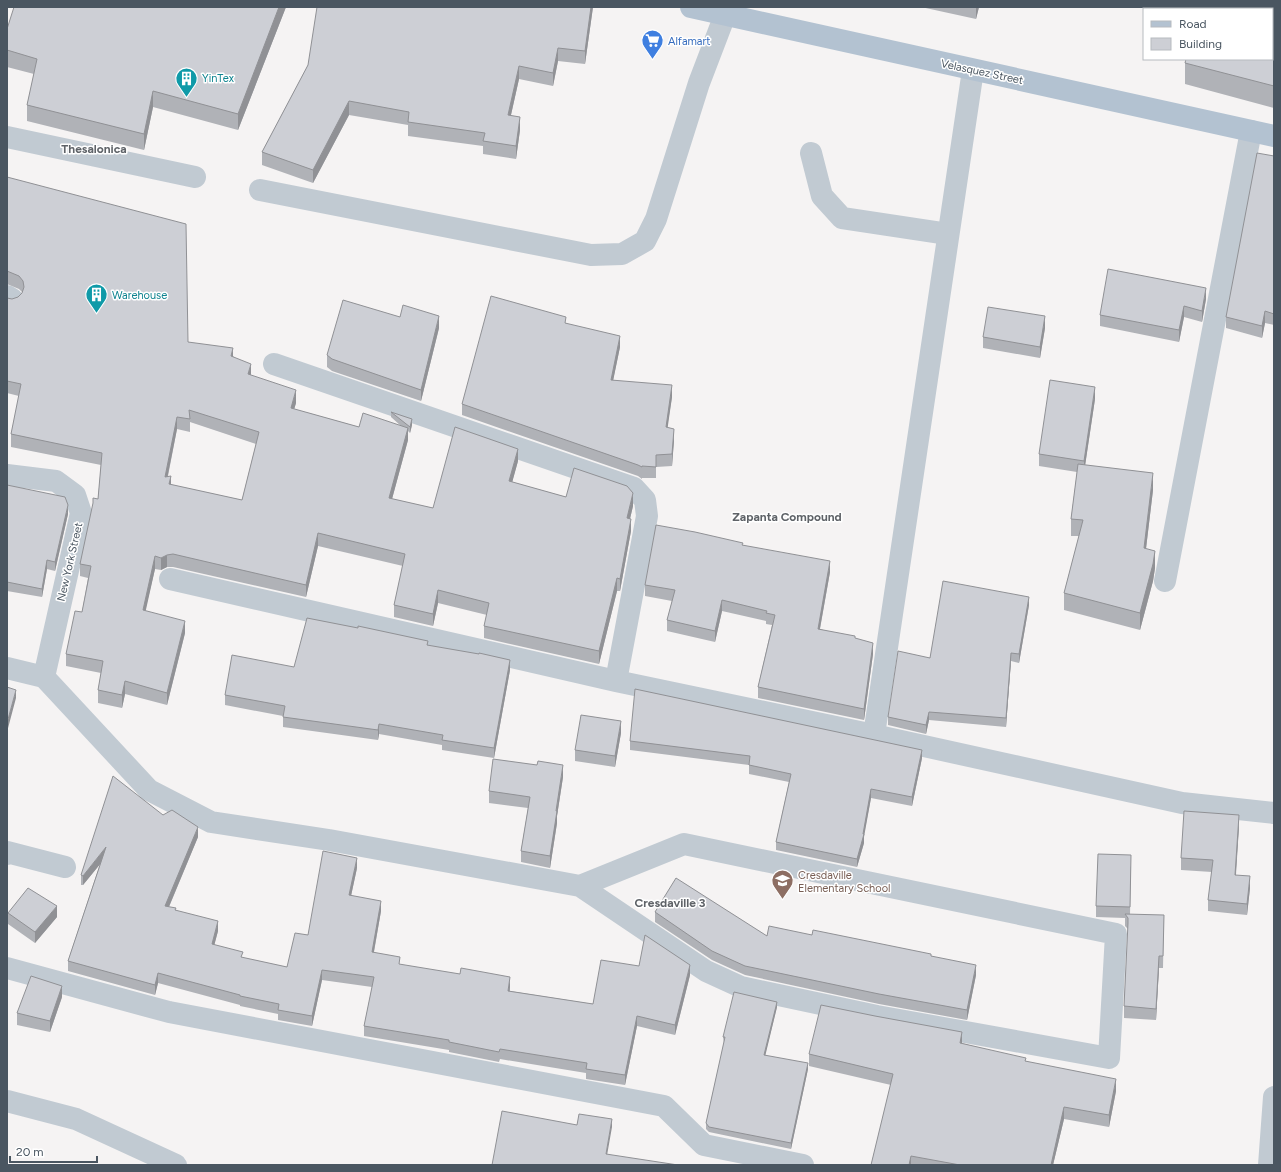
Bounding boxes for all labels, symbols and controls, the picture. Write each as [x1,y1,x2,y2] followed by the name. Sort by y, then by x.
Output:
[1143,8,1273,60] legend
[1179,17,1207,31] text: Road
[639,28,665,61] supermarket icon: Alfamart
[668,35,710,48] place label: Alfamart
[1179,37,1222,51] text: Building
[940,57,1024,87] street label: Velasquez Street
[173,65,199,98] building icon: YinTex
[202,72,235,85] place label: YinTex
[61,142,127,156] district label: Thesalonica
[84,282,110,315] building icon: Warehouse
[112,289,167,302] place label: Warehouse
[732,510,842,524] district label: Zapanta Compound
[55,521,85,603] street label: New York Street
[769,868,795,901] school or university icon: Cresdaville Elementary School
[798,869,890,895] place label: Cresdaville Elementary School
[635,896,706,910] district label: Cresdaville 3
[10,1138,97,1164] scale bar
[16,1145,44,1159] text: 20 m

